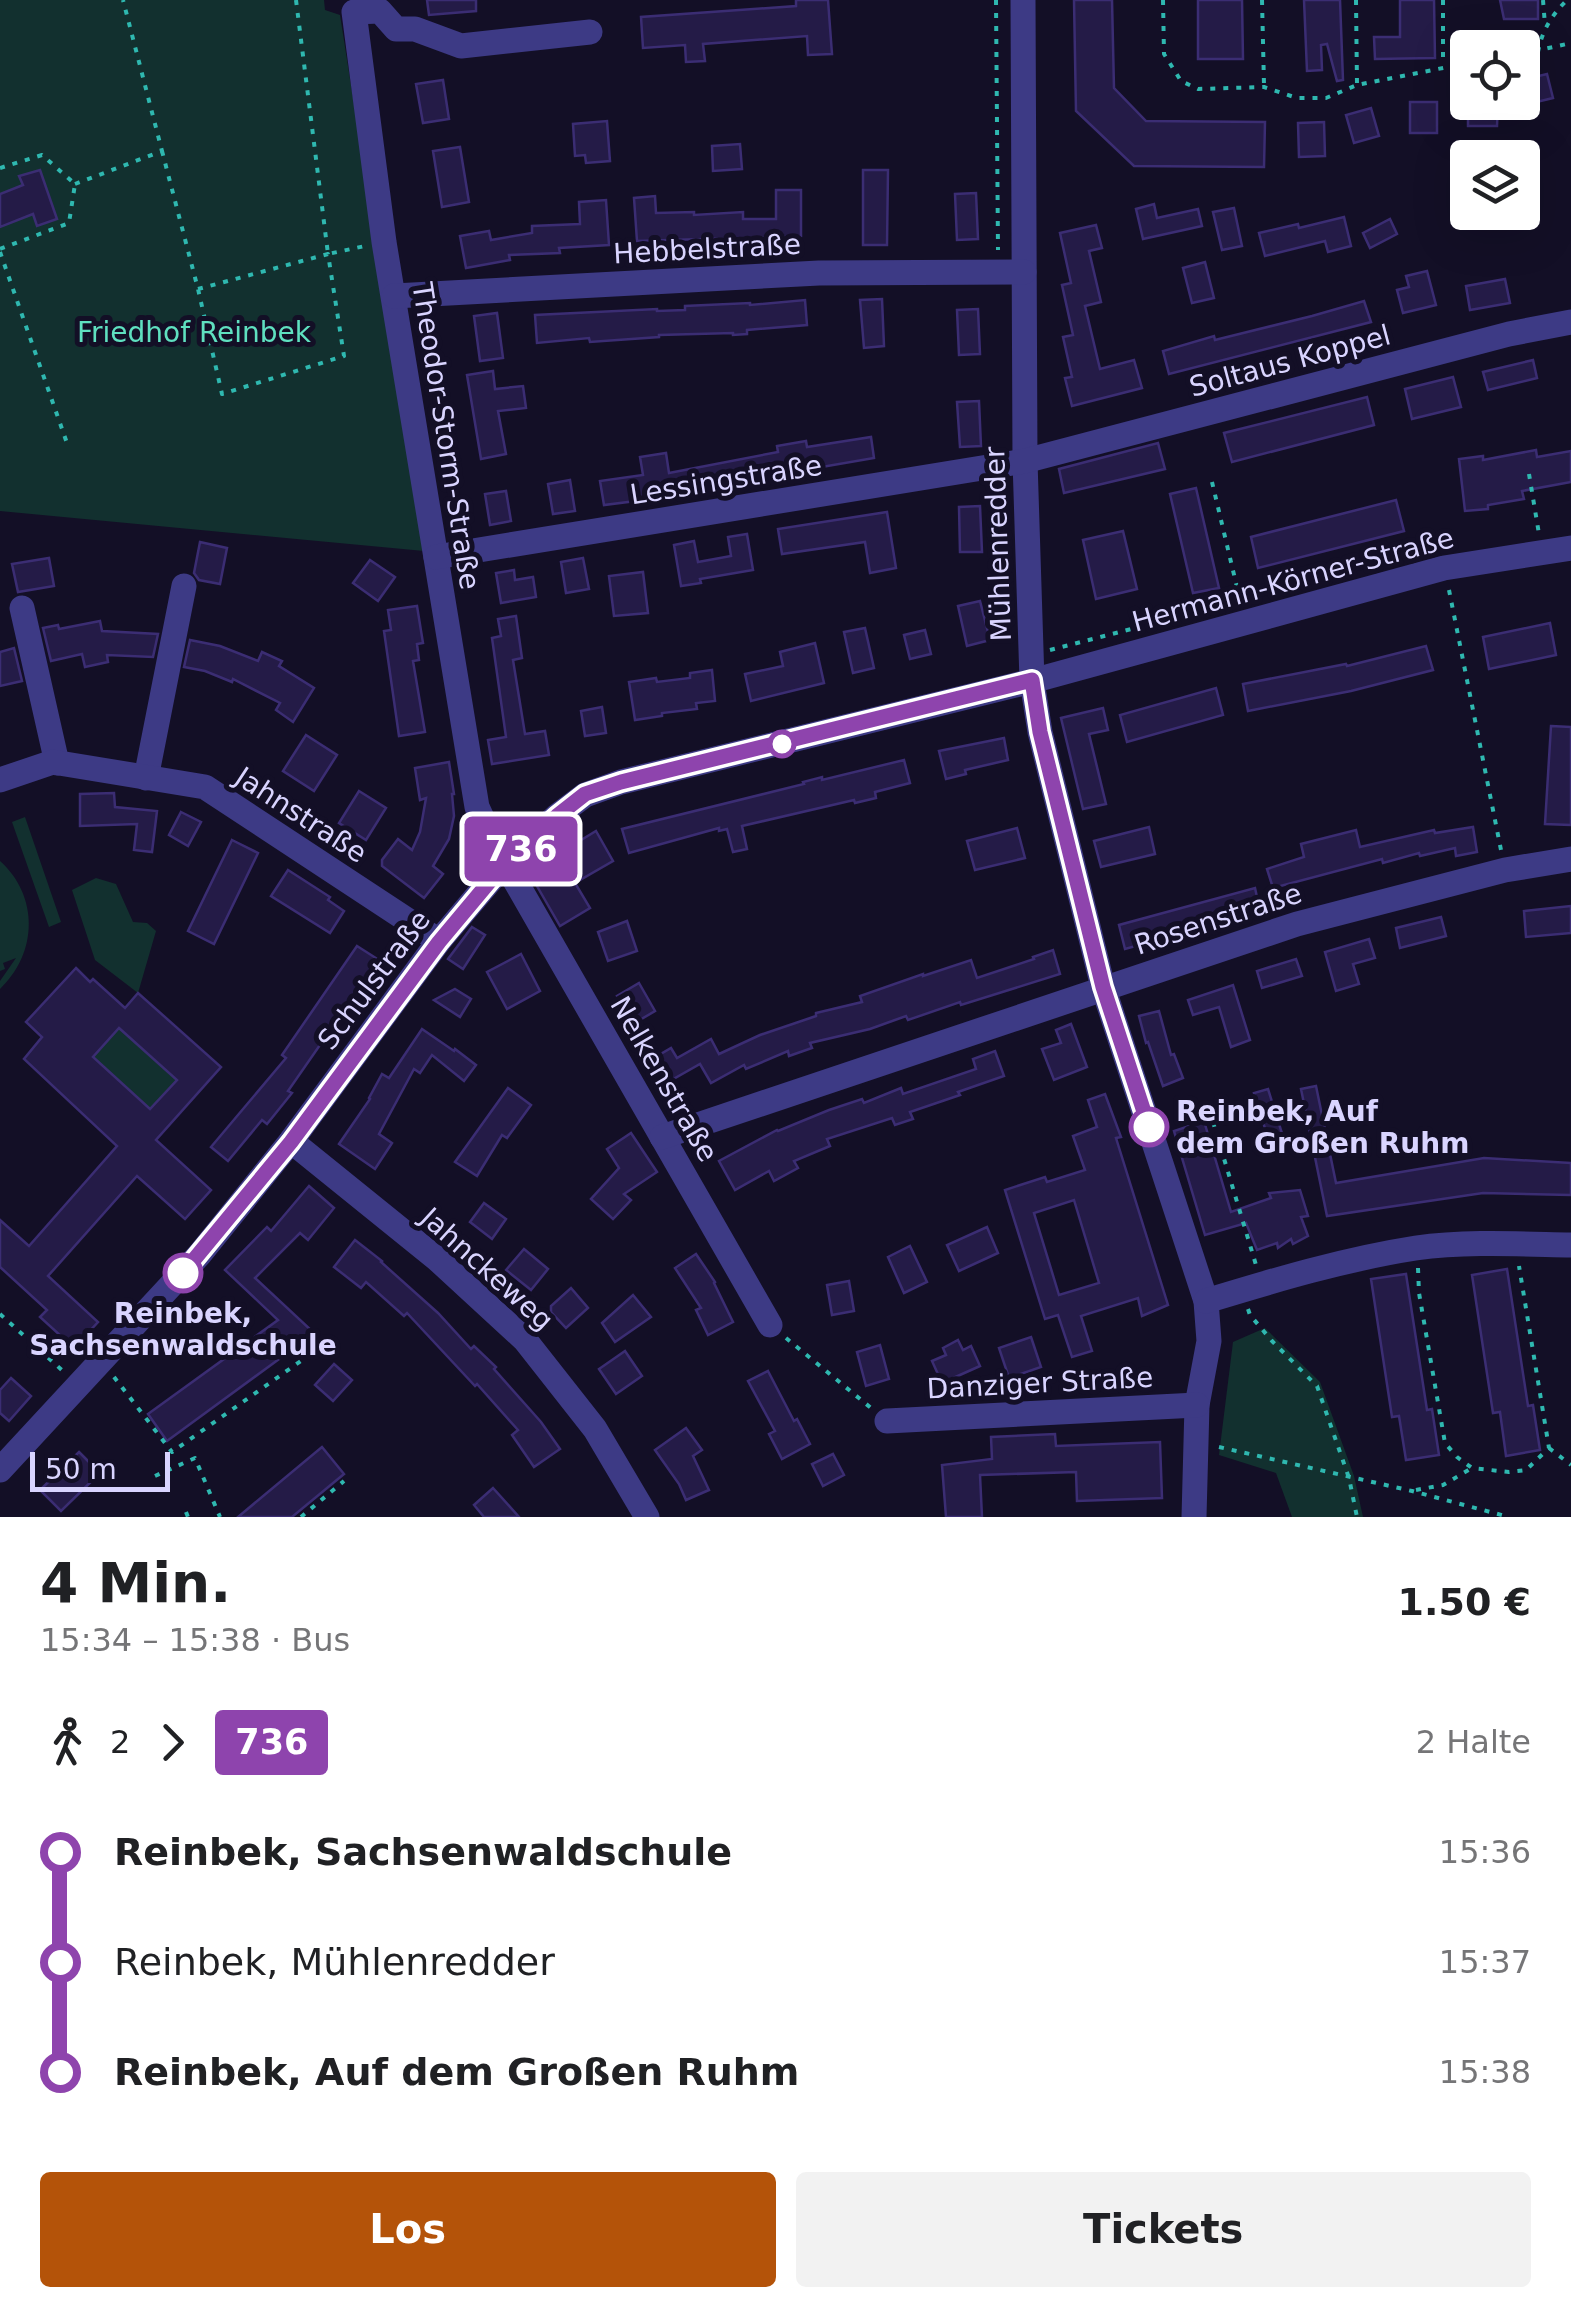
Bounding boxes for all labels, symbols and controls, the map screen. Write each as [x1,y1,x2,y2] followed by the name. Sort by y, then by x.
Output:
[1450,30,1540,230] map controls
[1450,30,1540,120] button: locate
[1450,140,1540,230] button: layers
[612,228,802,270] street label: Hebbelstraße
[405,279,487,592] street label: Theodor-Storm-Straße
[77,316,312,349] park label: Friedhof Reinbek
[1186,318,1394,404] street label: Soltaus Koppel
[978,446,1018,642] street label: Mühlenredder
[628,449,824,511] street label: Lessingstraße
[1129,521,1457,639] street label: Hermann-Körner-Straße
[769,731,795,757] unlabelled marker
[227,759,373,870] street label: Jahnstraße
[464,816,578,882] line badge: 736
[484,829,558,869] text: 736
[1130,876,1306,962] street label: Rosenstraße
[311,904,437,1056] street label: Schulstraße
[603,991,725,1167] street label: Nelkenstraße
[1176,1095,1469,1160] place label: Reinbek, Auf dem Großen Ruhm
[1130,1108,1168,1146] marker: Reinbek, Auf dem Großen Ruhm
[413,1200,560,1337] street label: Jahnckeweg
[164,1254,202,1292] marker: Reinbek, Sachsenwaldschule
[29,1297,337,1362] place label: Reinbek, Sachsenwaldschule
[926,1361,1154,1405] street label: Danziger Straße
[30,1447,170,1492] scale bar
[45,1453,117,1486] text: 50 m
[40,1551,231,1615] text: 4 Min.
[1398,1580,1531,1624] text: 1.50 €
[40,1621,350,1659] text: 15:34 – 15:38 · Bus
[40,1715,95,1770] icon: walk
[145,1715,200,1770] icon: forward
[235,1722,308,1762] text: 736
[110,1723,130,1761] text: 2
[1416,1723,1531,1761] text: 2 Halte
[114,1830,732,1874] text: Reinbek, Sachsenwaldschule
[1439,1833,1531,1871] text: 15:36
[114,1940,555,1984] text: Reinbek, Mühlenredder
[1439,1943,1531,1981] text: 15:37
[114,2050,799,2094] text: Reinbek, Auf dem Großen Ruhm
[1439,2053,1531,2091] text: 15:38
[40,2172,776,2287] button: Los
[796,2172,1531,2287] button: Tickets

